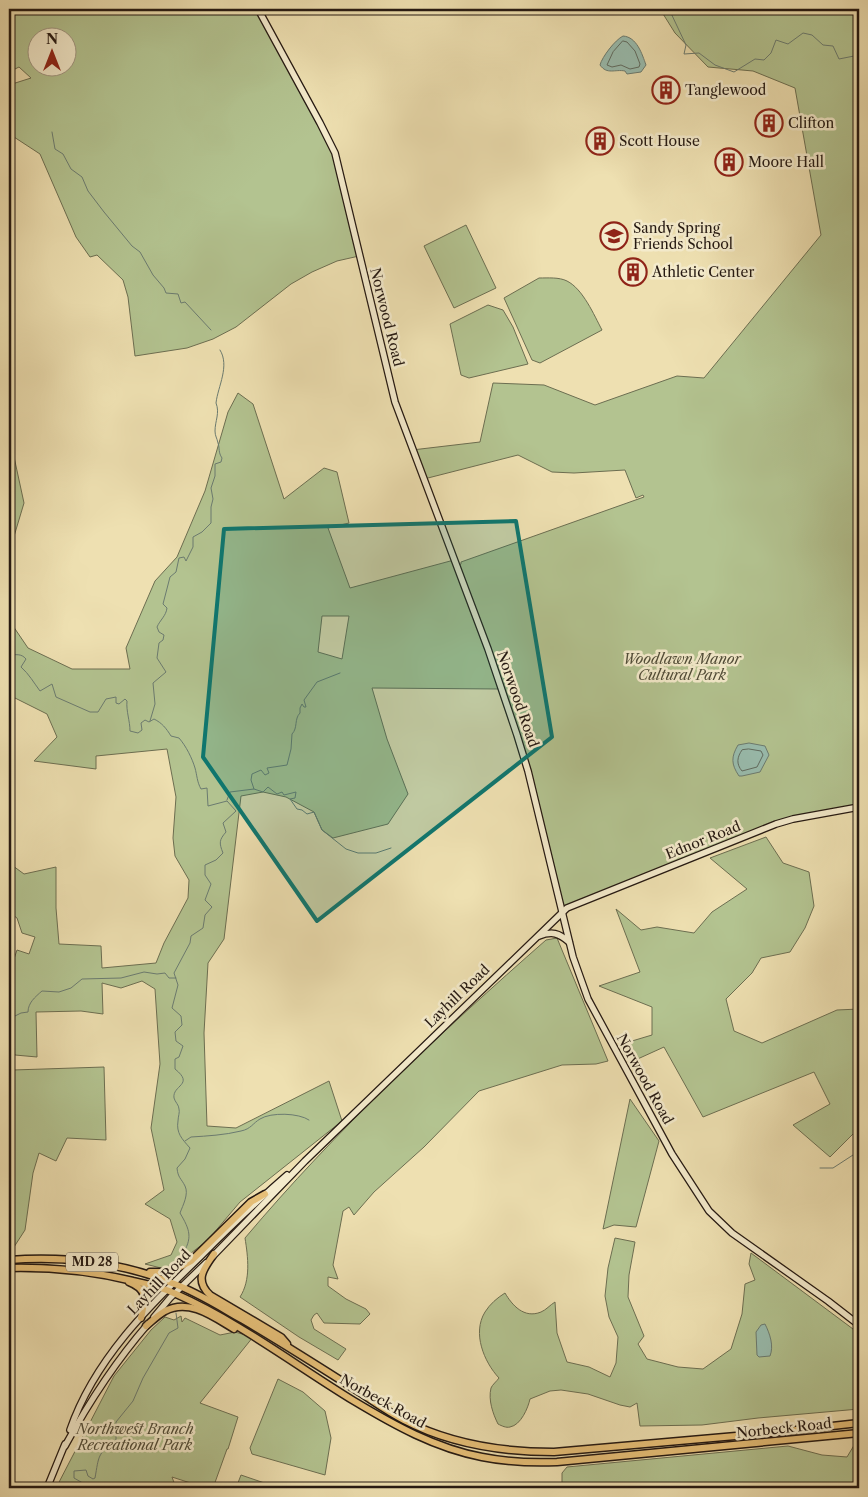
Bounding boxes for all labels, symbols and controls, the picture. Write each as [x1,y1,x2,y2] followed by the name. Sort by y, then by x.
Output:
[28,28,78,78] north arrow
[46,30,58,48] text: N
[651,75,681,105] building icon: Tanglewood
[685,81,767,99] place label: Tanglewood
[754,108,784,138] building icon: Clifton
[788,114,834,132] place label: Clifton
[585,126,615,156] building icon: Scott House
[619,132,700,150] place label: Scott House
[714,147,744,177] building icon: Moore Hall
[748,153,824,171] place label: Moore Hall
[633,219,733,253] place label: Sandy Spring Friends School
[599,221,629,251] school or university icon: Sandy Spring Friends School
[618,257,648,287] building icon: Athletic Center
[651,263,754,281] place label: Athletic Center
[366,266,408,369] street label: Norwood Road
[493,648,543,750] street label: Norwood Road
[623,650,743,684] park label: Woodlawn Manor Cultural Park
[663,817,744,863] street label: Ednor Road
[421,960,494,1032] street label: Layhill Road
[613,1030,678,1128] street label: Norwood Road
[123,1245,195,1318] street label: Layhill Road
[66,1252,118,1272] road number: MD 28
[337,1370,430,1432] street label: Norbeck Road
[736,1414,833,1442] street label: Norbeck Road
[75,1420,194,1454] park label: Northwest Branch Recreational Park

